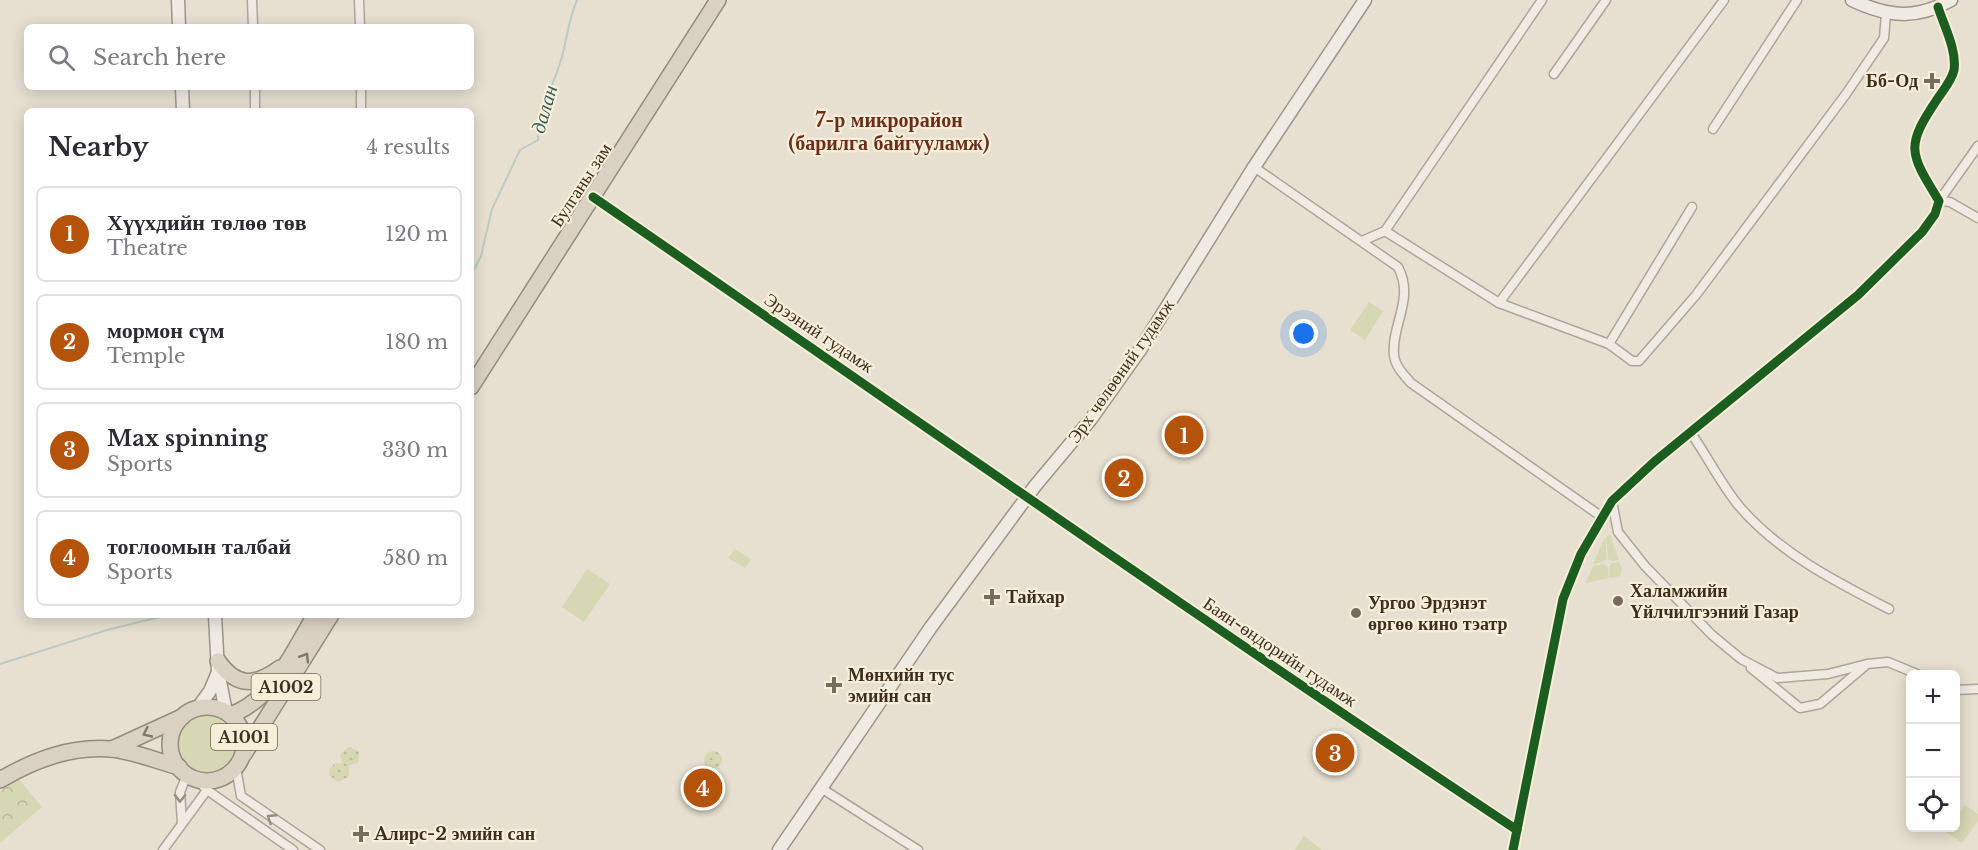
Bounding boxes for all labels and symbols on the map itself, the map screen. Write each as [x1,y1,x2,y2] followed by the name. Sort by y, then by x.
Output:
[1866,70,1918,92] place label: Бб-Од
[1923,72,1941,90] marker: Бб-Од
[526,82,562,136] water label: далан
[788,108,990,155] district label: 7-р микрорайон (барилга байгууламж)
[546,139,616,231] street label: Булганы зам
[760,288,878,378] street label: Эрээний гудамж
[1063,294,1179,447] street label: Эрх чөлөөний гудамж
[1289,319,1318,348] your location
[1164,412,1204,458] pin: 1
[1104,456,1144,500] pin: 2
[1630,580,1799,623] place label: Халамжийн Үйлчилгээний Газар
[1006,586,1065,608] place label: Тайхар
[983,588,1001,606] marker: Тайхар
[1199,592,1361,712] street label: Баян-өндорийн гудамж
[1368,592,1508,635] place label: Ургоо Эрдэнэт өргөө кино тэатр
[1611,594,1625,608] marker: Халамжийн Үйлчилгээний Газар
[1349,606,1363,620] marker: Ургоо Эрдэнэт өргөө кино тэатр
[298,652,309,663] one-way arrow
[848,664,954,707] place label: Мөнхийн тус эмийн сан
[252,674,320,700] road number: A1002
[825,676,843,694] marker: Мөнхийн тус эмийн сан
[211,724,277,750] road number: A1001
[143,726,154,738] one-way arrow
[1316,730,1354,776] pin: 3
[684,766,722,810] pin: 4
[174,794,187,803] one-way arrow
[267,813,277,825] one-way arrow
[373,823,535,845] place label: Aлирс-2 эмийн сан
[352,825,370,843] marker: Aлирс-2 эмийн сан

